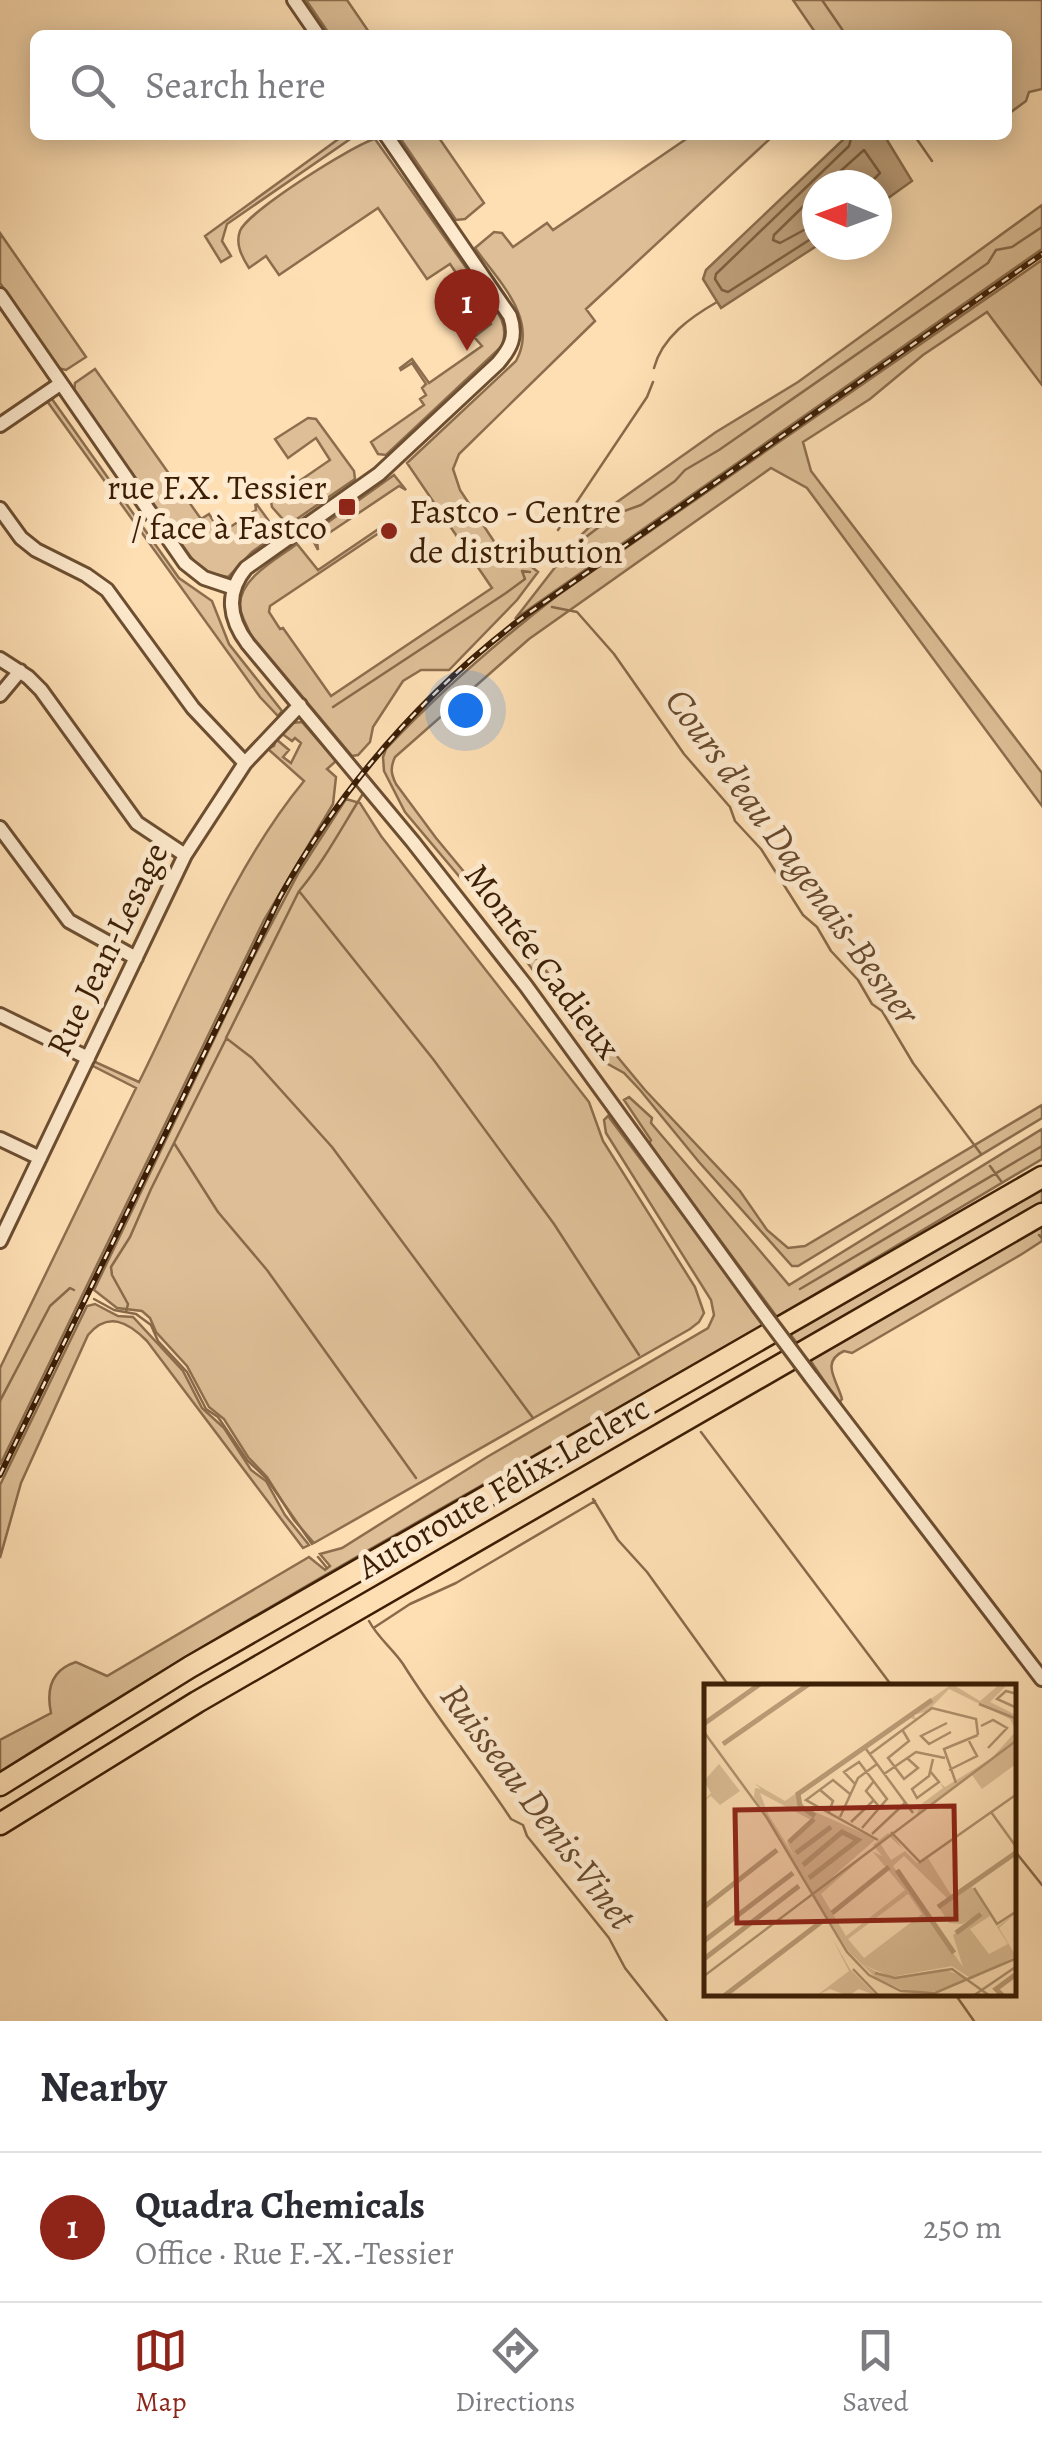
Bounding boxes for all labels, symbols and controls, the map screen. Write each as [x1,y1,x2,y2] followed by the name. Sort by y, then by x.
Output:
[30,30,1012,140] search box
[65,58,120,113] icon: search
[145,59,326,111] text: Search here
[802,170,892,260] north arrow
[434,268,500,351] pin: 1
[107,463,327,551] place label: rue F.X. Tessier / face à Fastco
[409,487,623,575] place label: Fastco - Centre de distribution
[336,496,358,518] marker: rue F.X. Tessier / face à Fastco
[378,520,400,542] marker: Fastco - Centre de distribution
[653,677,934,1036] water label: Cours d'eau Dagenais-Besner
[440,685,491,736] your location
[34,834,180,1064] street label: Rue Jean-Lesage
[454,853,633,1069] street label: Montée Cadieux
[347,1384,658,1591] street label: Autoroute Félix-Leclerc
[428,1672,649,1941] water label: Ruisseau Denis-Vinet
[704,1684,1017,1996] inset map
[40,2058,167,2115] text: Nearby
[135,2179,425,2231] text: Quadra Chemicals
[67,2205,78,2249] text: 1
[923,2205,1002,2249] text: 250 m
[135,2231,454,2275] text: Office · Rue F.-X.-Tessier
[133,2323,188,2421] tab: Map
[455,2323,575,2421] tab: Directions
[842,2323,909,2421] tab: Saved

